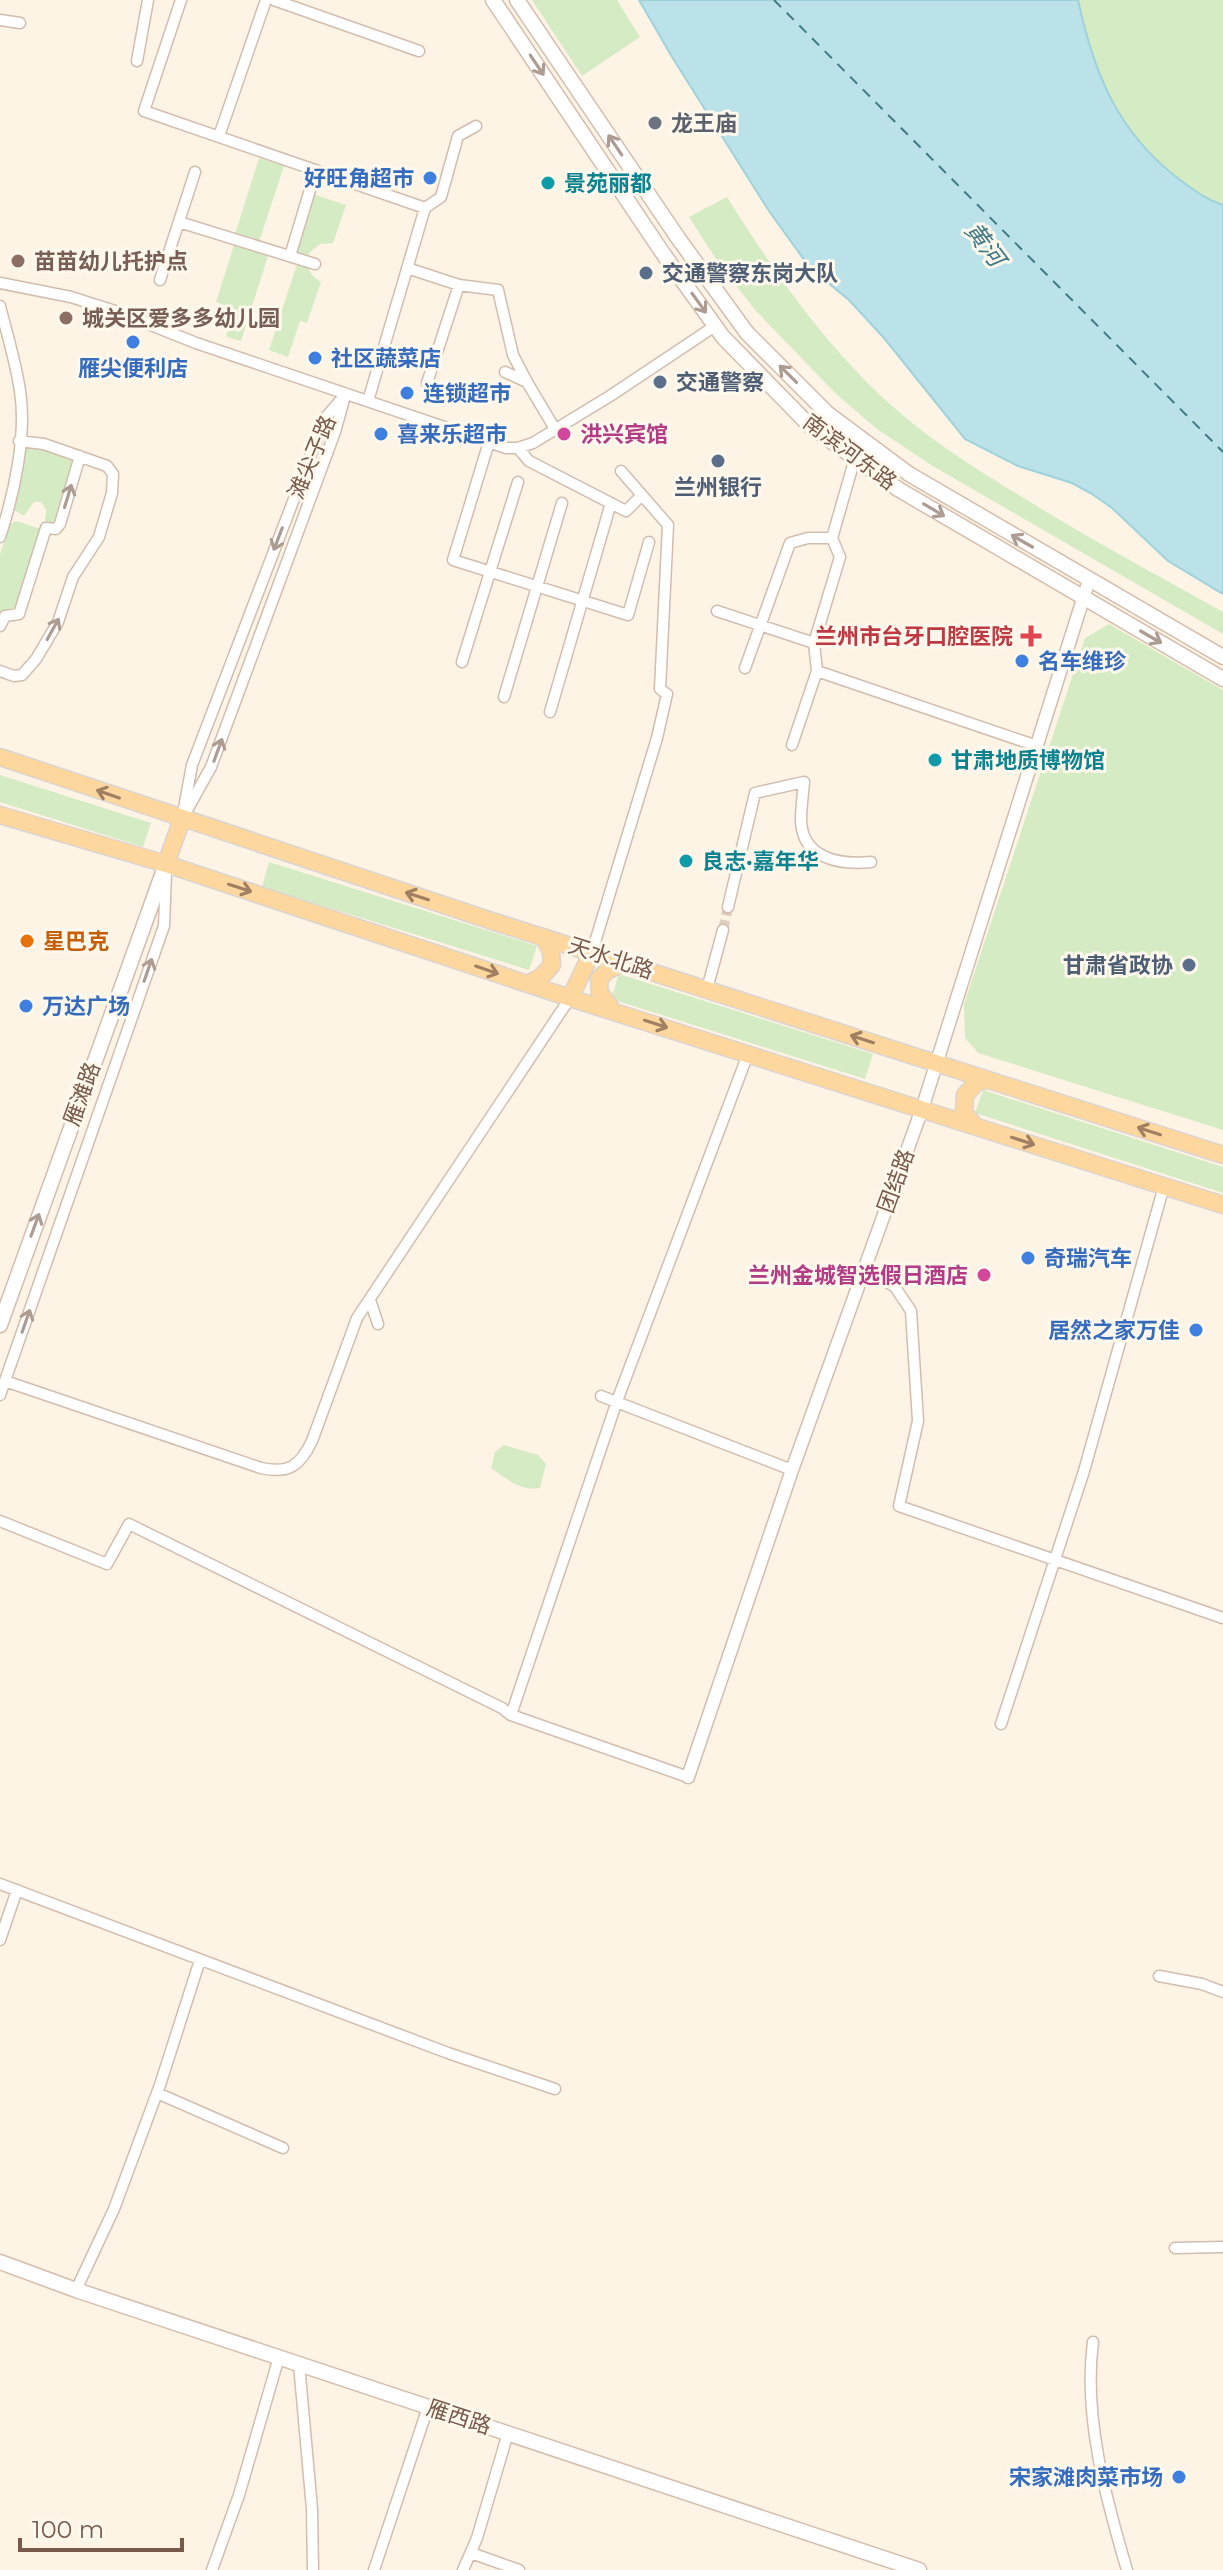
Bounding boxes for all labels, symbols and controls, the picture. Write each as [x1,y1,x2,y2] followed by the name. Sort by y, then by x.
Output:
[528,53,545,75] one-way arrow
[671,110,737,137] place label: 龙王庙
[646,114,664,132] marker: 龙王庙
[607,135,623,157] one-way arrow
[304,165,414,192] place label: 好旺角超市
[421,169,439,187] marker: 好旺角超市
[564,170,652,197] place label: 景苑丽都
[539,174,557,192] marker: 景苑丽都
[959,216,1013,275] water label: 黄河
[34,248,188,275] place label: 苗苗幼儿托护点
[9,252,27,270] marker: 苗苗幼儿托护点
[662,260,838,287] place label: 交通警察东岗大队
[637,264,655,282] marker: 交通警察东岗大队
[690,292,707,313] one-way arrow
[82,305,280,332] place label: 城关区爱多多幼儿园
[57,309,75,327] marker: 城关区爱多多幼儿园
[124,333,142,351] marker: 雁尖便利店
[331,345,441,372] place label: 社区蔬菜店
[306,349,324,367] marker: 社区蔬菜店
[78,355,188,382] place label: 雁尖便利店
[779,365,798,384] one-way arrow
[676,369,764,396] place label: 交通警察
[651,373,669,391] marker: 交通警察
[423,380,511,407] place label: 连锁超市
[398,384,416,402] marker: 连锁超市
[798,408,902,496] street label: 南滨河东路
[282,411,342,503] street label: 滩尖子路
[397,421,507,448] place label: 喜来乐超市
[580,421,668,448] place label: 洪兴宾馆
[372,425,390,443] marker: 喜来乐超市
[555,425,573,443] marker: 洪兴宾馆
[709,452,727,470] marker: 兰州银行
[674,474,762,501] place label: 兰州银行
[61,484,76,510] one-way arrow
[922,502,945,518] one-way arrow
[270,526,284,551] one-way arrow
[1011,533,1034,549] one-way arrow
[45,618,61,642] one-way arrow
[815,623,1013,650] place label: 兰州市台牙口腔医院
[1020,625,1042,647] marker: 兰州市台牙口腔医院
[1139,629,1162,645] one-way arrow
[1038,648,1127,675] place label: 名车维珍
[1013,652,1031,670] marker: 名车维珍
[212,738,226,763] one-way arrow
[951,747,1105,774] place label: 甘肃地质博物馆
[926,751,944,769] marker: 甘肃地质博物馆
[96,785,121,800] one-way arrow
[702,848,819,875] place label: 良志·嘉年华
[677,852,695,870] marker: 良志·嘉年华
[227,881,253,896] one-way arrow
[405,888,430,902] one-way arrow
[43,928,109,955] place label: 星巴克
[18,932,36,950] marker: 星巴克
[565,932,657,984] street label: 天水北路
[1063,952,1173,979] place label: 甘肃省政协
[1180,956,1198,974] marker: 甘肃省政协
[142,958,157,983] one-way arrow
[474,963,499,978] one-way arrow
[42,993,130,1020] place label: 万达广场
[17,997,35,1015] marker: 万达广场
[643,1018,668,1033] one-way arrow
[850,1031,876,1046] one-way arrow
[58,1058,106,1130] street label: 雁滩路
[1136,1123,1162,1138] one-way arrow
[1010,1135,1035,1150] one-way arrow
[872,1145,920,1217] street label: 团结路
[29,1213,44,1238] one-way arrow
[1044,1245,1132,1272] place label: 奇瑞汽车
[1019,1249,1037,1267] marker: 奇瑞汽车
[748,1262,968,1289] place label: 兰州金城智选假日酒店
[975,1266,993,1284] marker: 兰州金城智选假日酒店
[19,1309,34,1334] one-way arrow
[1048,1317,1180,1344] place label: 居然之家万佳
[1187,1321,1205,1339] marker: 居然之家万佳
[423,2394,495,2440] street label: 雁西路
[1009,2464,1163,2491] place label: 宋家滩肉菜市场
[1170,2468,1188,2486] marker: 宋家滩肉菜市场
[20,2502,182,2552] scale bar
[32,2515,104,2544] text: 100 m

